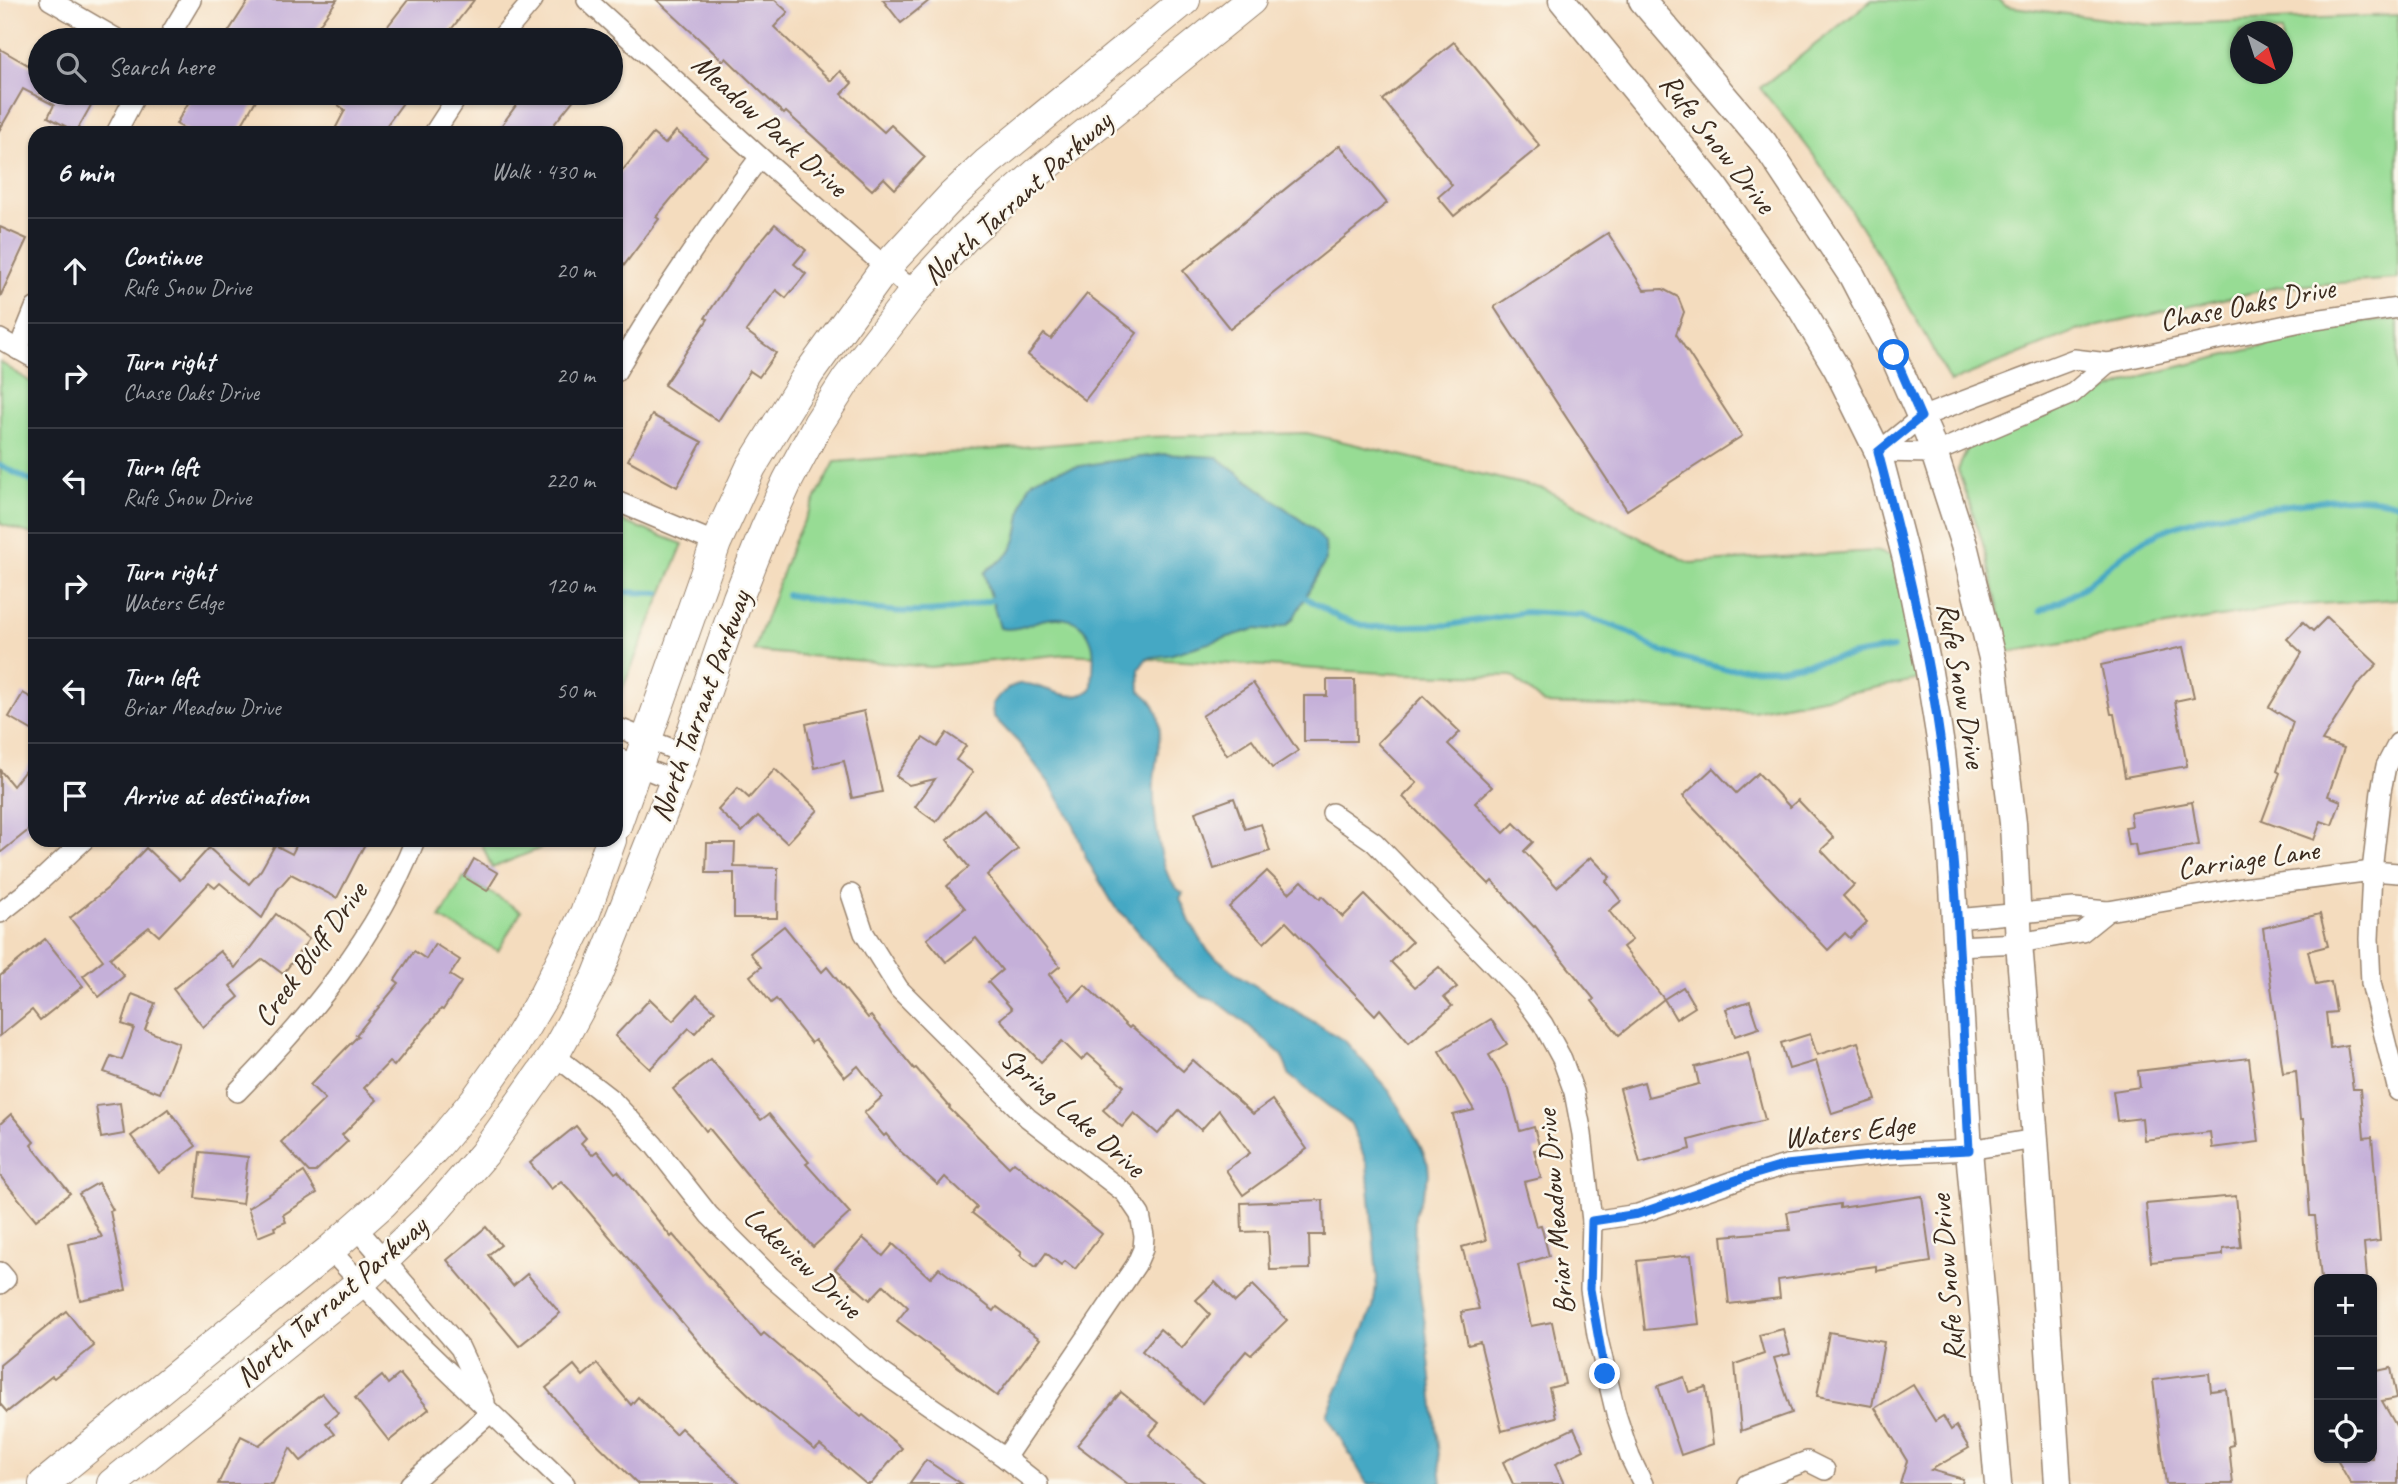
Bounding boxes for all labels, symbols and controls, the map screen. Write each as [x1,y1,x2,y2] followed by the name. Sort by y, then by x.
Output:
[2230,21,2293,84] north arrow
[28,28,623,105] search box
[684,45,858,206] street label: Meadow Park Drive
[52,48,90,86] icon: search
[108,50,214,83] text: Search here
[1652,65,1786,222] street label: Rufe Snow Drive
[914,102,1121,293] street label: North Tarrant Parkway
[56,153,114,191] text: 6 min
[491,157,595,186] text: Walk · 430 m
[123,240,201,273] text: Continue
[56,252,94,290] icon: ahead
[556,256,595,285] text: 20 m
[2156,268,2340,340] street label: Chase Oaks Drive
[123,273,251,302] text: Rufe Snow Drive
[1878,339,1909,370] route start
[123,345,214,378] text: Turn right
[56,357,94,395] icon: right
[556,361,595,390] text: 20 m
[123,378,259,407] text: Chase Oaks Drive
[123,450,198,483] text: Turn left
[56,462,94,500] icon: left
[546,466,595,495] text: 220 m
[123,483,251,512] text: Rufe Snow Drive
[123,555,214,588] text: Turn right
[56,567,94,605] icon: right
[546,571,595,600] text: 120 m
[641,584,760,826] street label: North Tarrant Parkway
[123,588,223,617] text: Waters Edge
[1929,599,1996,773] street label: Rufe Snow Drive
[123,660,198,693] text: Turn left
[56,672,94,710] icon: left
[556,676,595,705] text: 50 m
[123,693,280,722] text: Briar Meadow Drive
[56,777,94,815] icon: arrive
[123,779,309,812] text: Arrive at destination
[2175,830,2323,888] street label: Carriage Lane
[245,872,377,1034] street label: Creek Bluff Drive
[993,1039,1155,1187] street label: Spring Lake Drive
[1782,1105,1918,1157] street label: Waters Edge
[1527,1106,1583,1316] street label: Briar Meadow Drive
[1921,1191,1973,1363] street label: Rufe Snow Drive
[736,1198,872,1328] street label: Lakeview Drive
[227,1206,436,1395] street label: North Tarrant Parkway
[2314,1274,2377,1463] map controls
[2314,1274,2377,1337] button: +
[2314,1337,2377,1400] button: −
[1589,1358,1620,1389] route end
[2314,1400,2377,1463] button: locate

